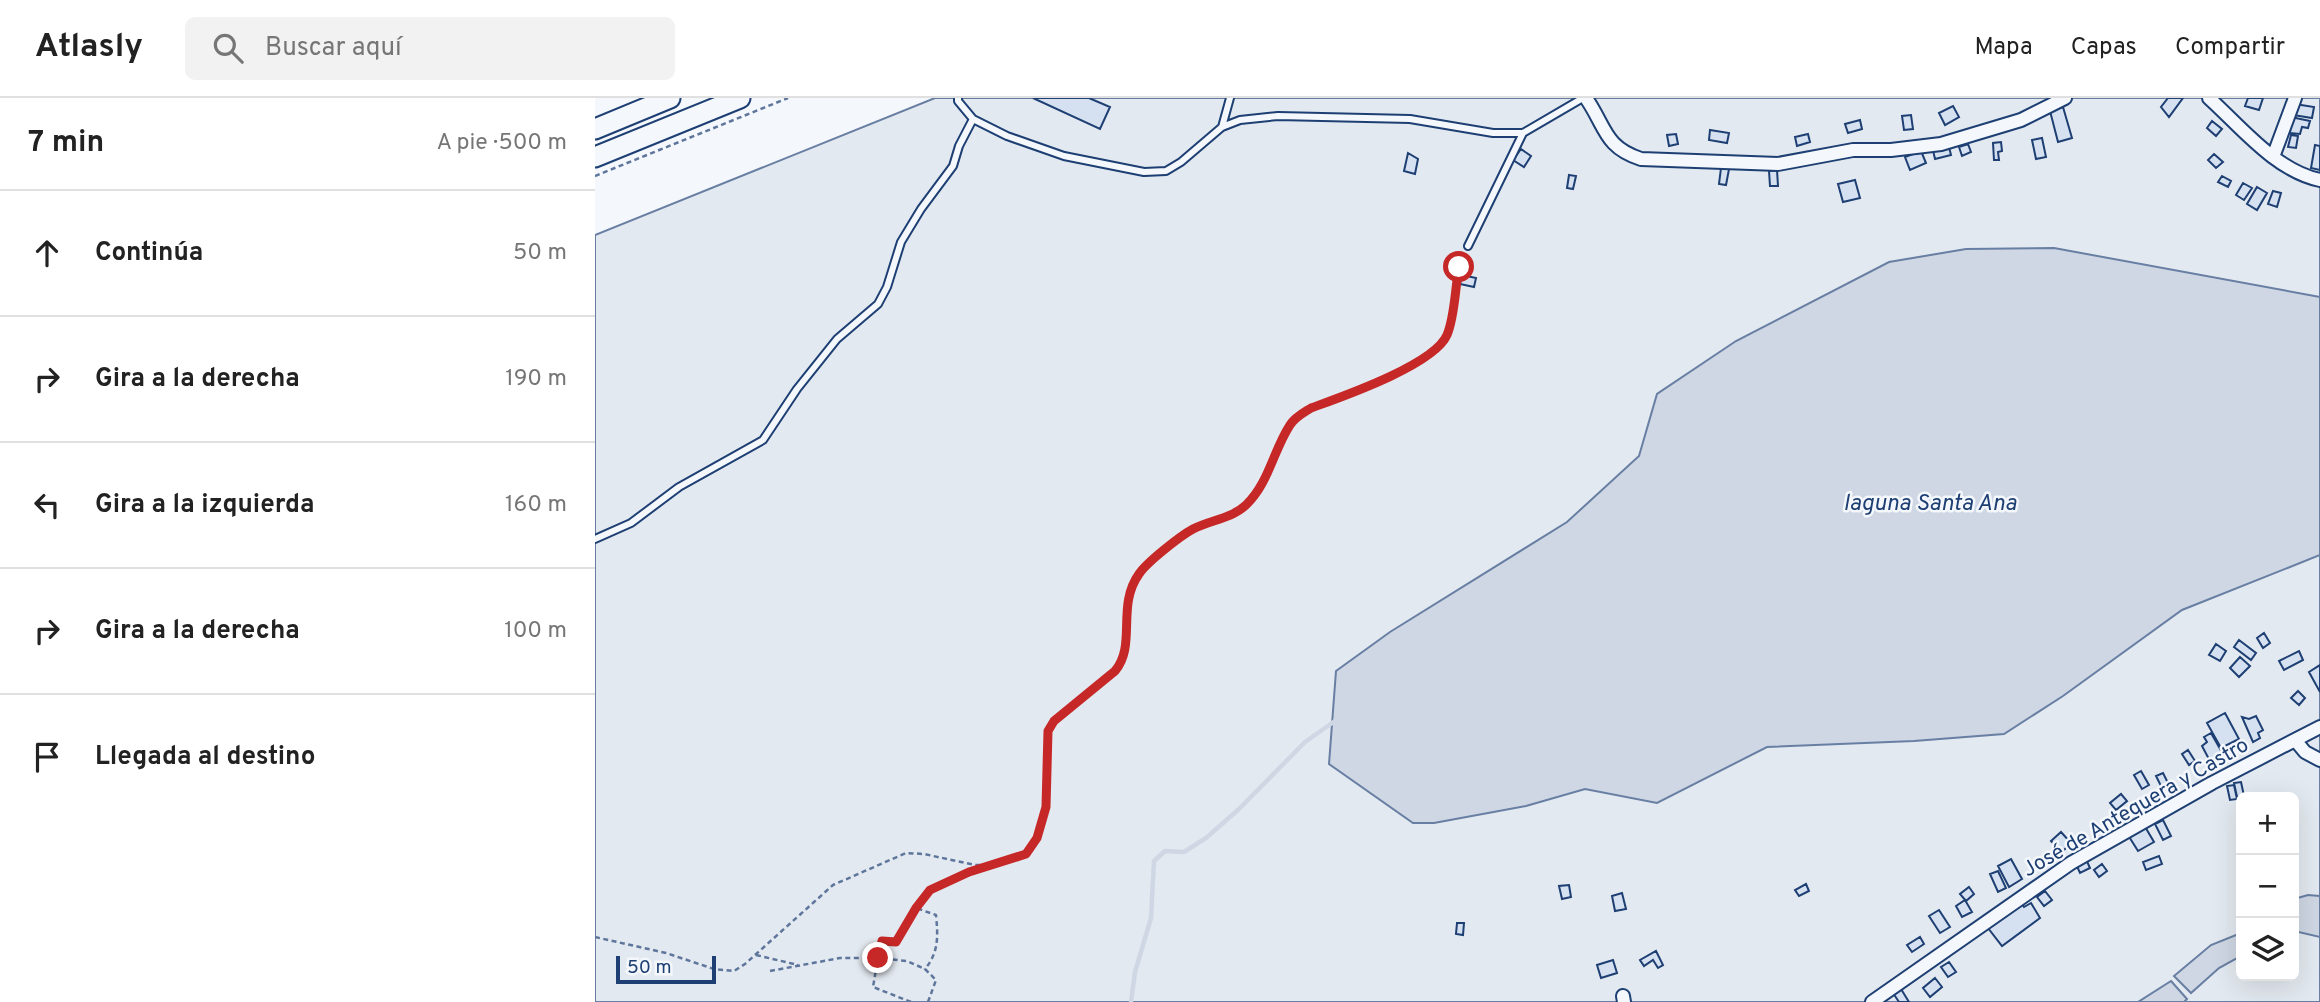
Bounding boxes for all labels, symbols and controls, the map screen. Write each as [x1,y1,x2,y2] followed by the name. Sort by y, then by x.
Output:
[185,17,675,80] search box
[35,27,143,69] text: Atlasly
[209,29,247,67] icon: search
[265,32,402,65] text: Buscar aquí
[1975,33,2033,63] text: Mapa
[2071,33,2137,63] text: Capas
[2175,33,2285,63] text: Compartir
[28,125,104,162] text: 7 min
[436,129,567,158] text: A pie · 500 m
[28,234,66,272] icon: ahead
[95,237,203,270] text: Continúa
[513,239,567,268] text: 50 m
[1443,251,1474,282] route start
[28,360,66,398] icon: right
[95,363,300,396] text: Gira a la derecha
[505,365,567,394] text: 190 m
[28,486,66,524] icon: left
[95,489,314,522] text: Gira a la izquierda
[1843,490,2017,519] water label: laguna Santa Ana
[505,491,567,520] text: 160 m
[28,612,66,650] icon: right
[95,615,300,648] text: Gira a la derecha
[504,617,567,646] text: 100 m
[2018,732,2254,884] street label: José de Antequera y Castro
[28,738,66,776] icon: arrive
[95,741,315,774] text: Llegada al destino
[2236,792,2299,981] map controls
[2236,792,2299,855] button: +
[2236,855,2299,918] button: −
[2236,918,2299,981] button: layers
[862,942,893,973] route end
[616,953,716,985] scale bar
[627,956,672,980] text: 50 m

